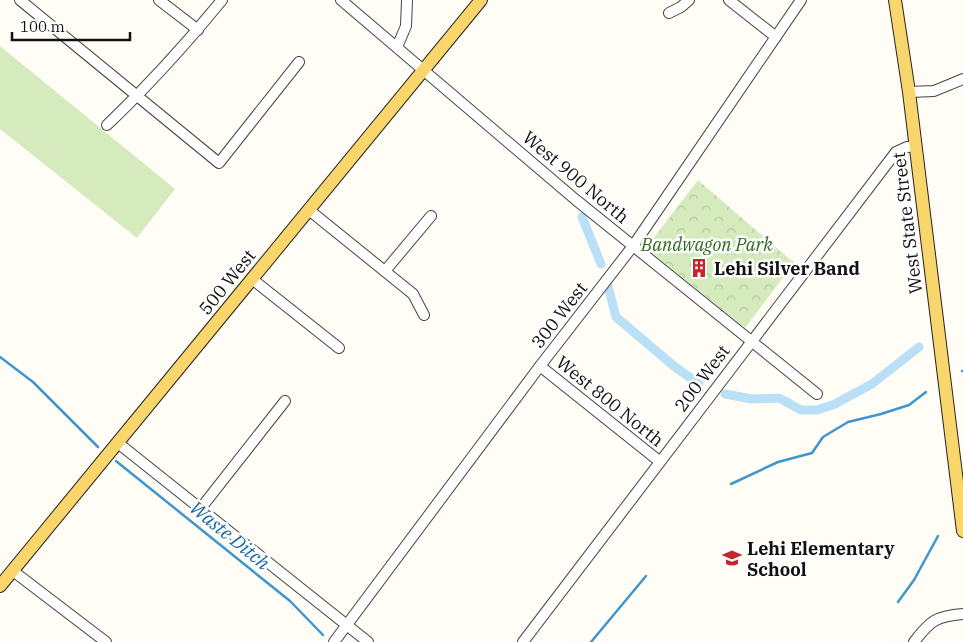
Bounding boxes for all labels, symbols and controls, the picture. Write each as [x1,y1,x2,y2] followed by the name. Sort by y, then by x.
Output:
[12,10,130,42] scale bar
[20,17,65,36] text: 100 m
[518,126,634,228] street label: West 900 North
[887,151,927,295] street label: West State Street
[640,233,773,256] park label: Bandwagon Park
[194,245,260,319] street label: 500 West
[688,257,710,279] building icon: Lehi Silver Band
[714,257,860,280] place label: Lehi Silver Band
[526,277,592,353] street label: 300 West
[669,340,735,416] street label: 200 West
[552,351,668,451] street label: West 800 North
[185,495,275,575] water label: Waste Ditch
[747,537,895,581] place label: Lehi Elementary School
[721,547,743,569] school or university icon: Lehi Elementary School

